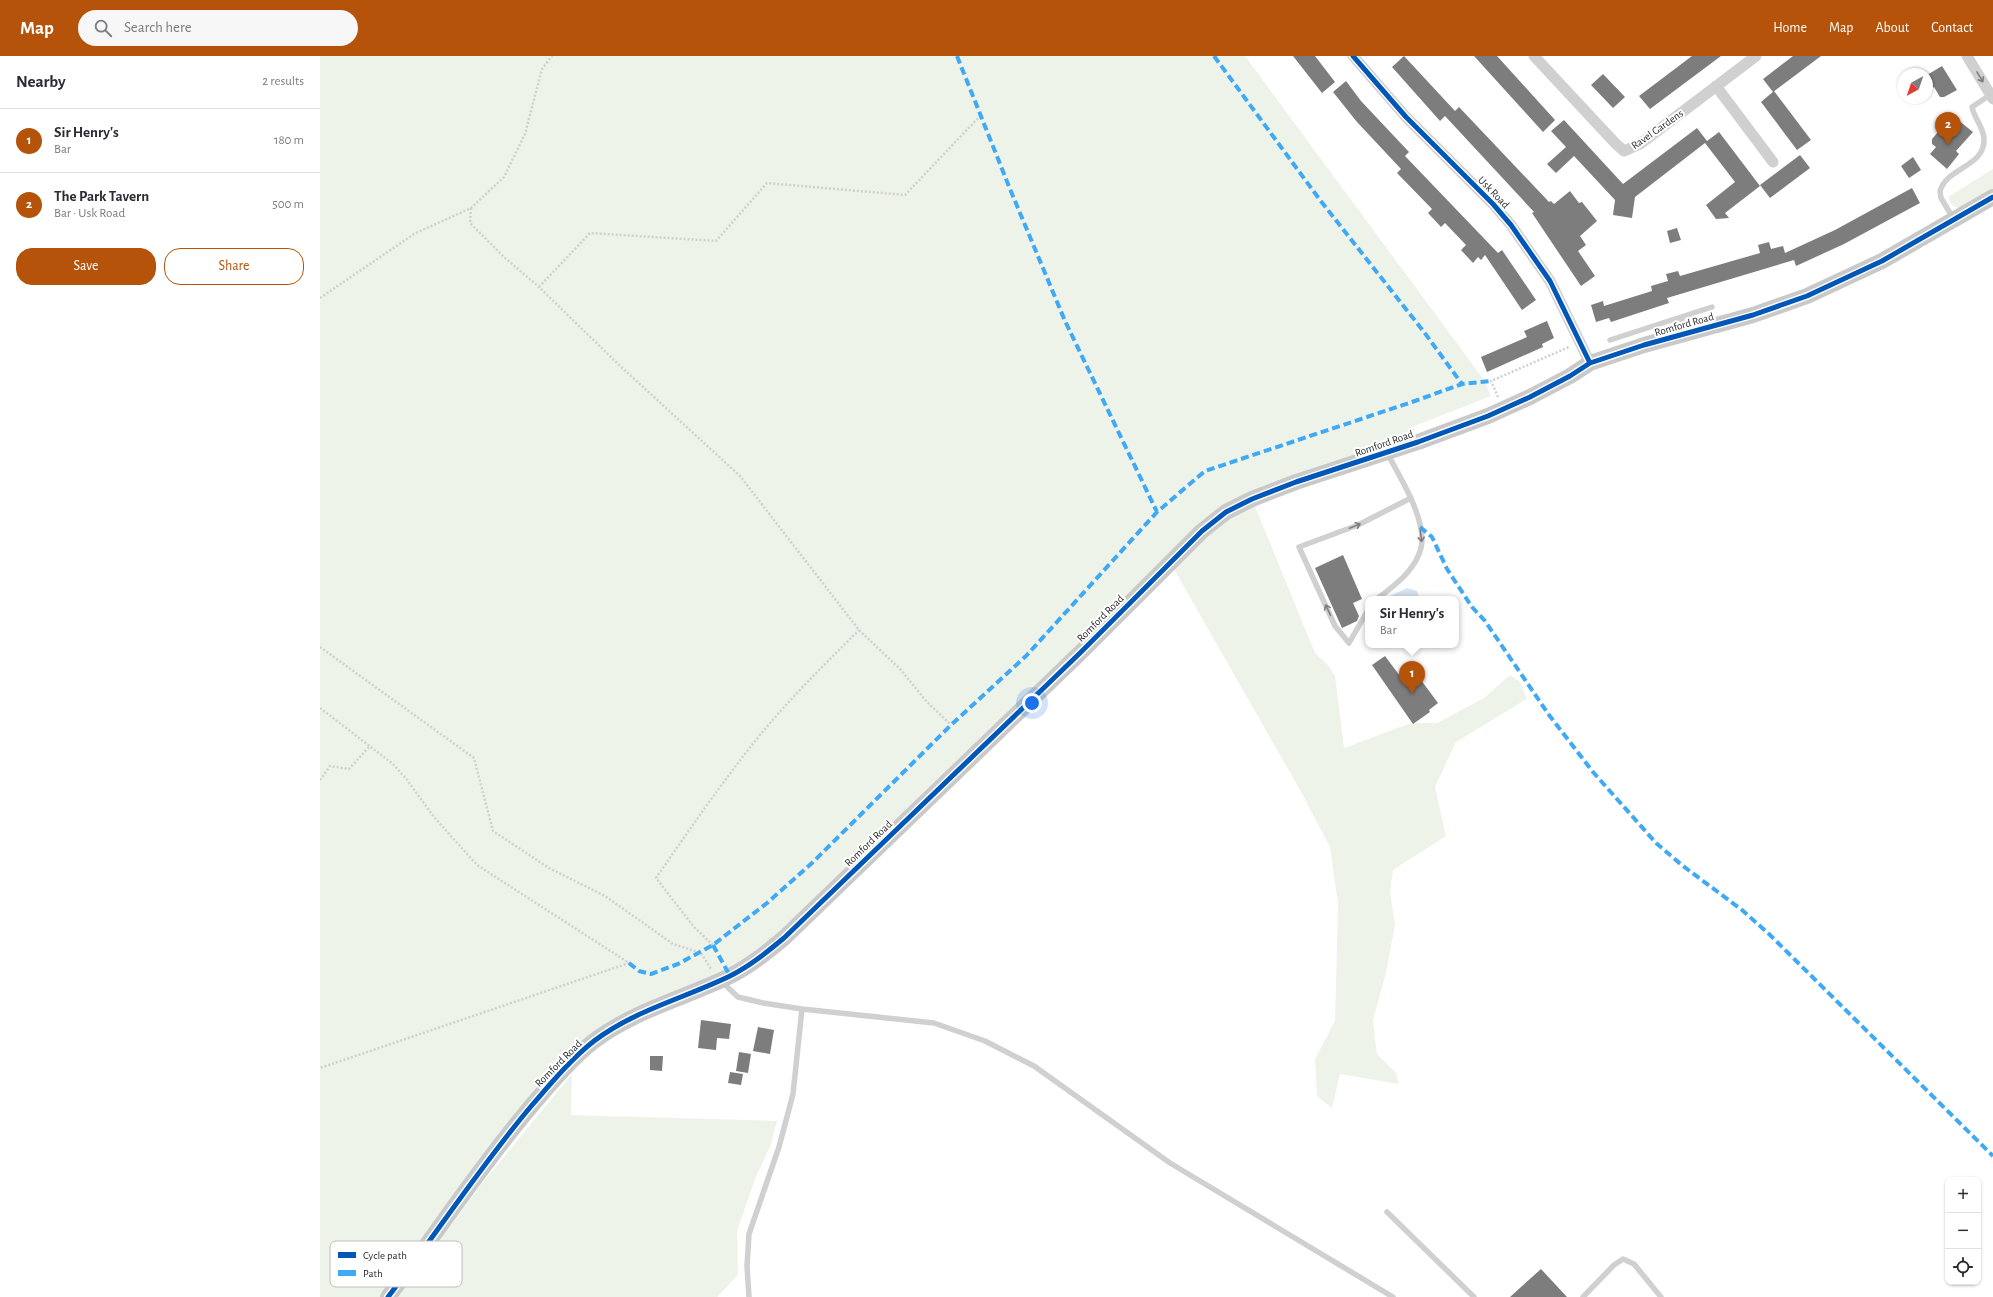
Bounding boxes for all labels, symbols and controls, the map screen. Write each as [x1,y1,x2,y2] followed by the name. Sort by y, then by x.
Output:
[78,10,358,46] search box
[92,17,114,39] icon: search
[20,19,54,38] text: Map
[124,20,192,35] text: Search here
[1773,21,1807,35] text: Home
[1829,21,1853,35] text: Map
[1875,21,1909,35] text: About
[1931,21,1973,35] text: Contact
[1897,68,1933,104] north arrow
[1976,72,1984,83] one-way arrow
[16,73,66,90] text: Nearby
[262,75,304,88] text: 2 results
[1629,108,1685,151] street label: Ravel Gardens
[1935,112,1961,145] pin: 2
[54,125,119,140] text: Sir Henry's
[27,134,31,147] text: 1
[274,134,304,147] text: 180 m
[54,143,71,156] text: Bar
[1476,174,1512,211] street label: Usk Road
[54,189,149,204] text: The Park Tavern
[26,198,32,211] text: 2
[272,198,304,211] text: 500 m
[54,207,125,220] text: Bar · Usk Road
[16,248,156,285] button: Save
[164,248,304,285] button: Share
[1653,311,1715,338] street label: Romford Road
[1354,428,1415,459] street label: Romford Road
[1349,522,1361,529] one-way arrow
[1418,529,1425,542] one-way arrow
[1075,593,1126,644] street label: Romford Road
[1365,596,1459,648] popup
[1324,605,1331,617] one-way arrow
[1380,606,1444,621] text: Sir Henry's
[1380,624,1397,637] text: Bar
[1399,661,1425,694] pin: 1
[1022,693,1042,713] your location
[843,818,894,869] street label: Romford Road
[533,1038,584,1089] street label: Romford Road
[1945,1177,1981,1285] map controls
[1945,1177,1981,1213] button: +
[1945,1213,1981,1249] button: −
[330,1241,462,1287] legend
[1945,1249,1981,1285] button: locate
[363,1250,407,1261] text: Cycle path
[363,1268,383,1279] text: Path

